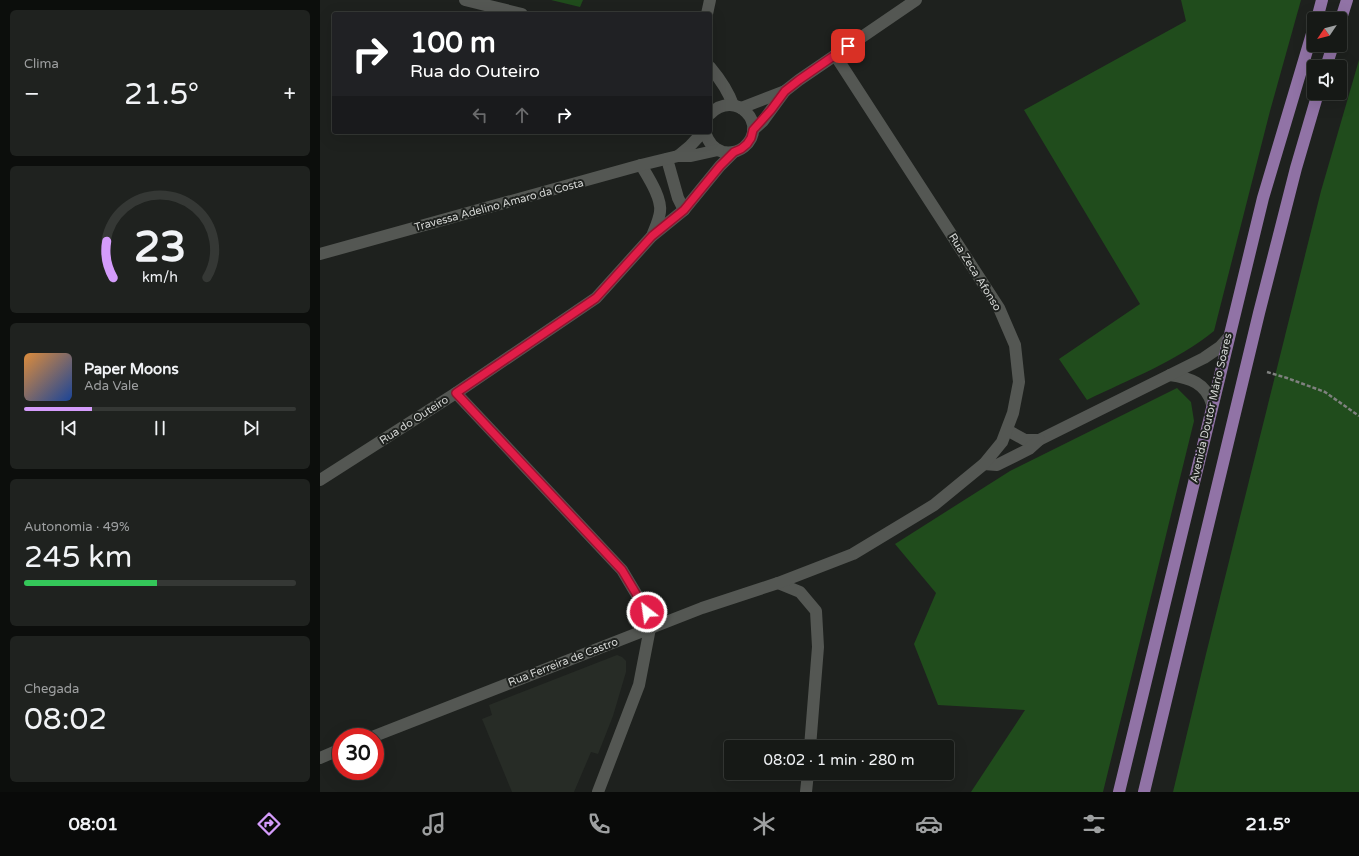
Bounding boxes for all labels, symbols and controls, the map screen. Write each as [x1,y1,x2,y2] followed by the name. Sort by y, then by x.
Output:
[1307,12,1347,52] north arrow
[1307,12,1347,100] map controls
[410,26,496,60] text: 100 m
[344,28,396,80] icon: right
[831,29,865,63] pin
[837,35,859,57] icon: arrive
[24,56,59,72] text: Clima
[410,60,540,82] text: Rua do Outeiro
[1307,60,1347,100] button: sound
[124,76,199,113] text: 21.5°
[24,81,40,107] text: −
[284,81,296,107] text: +
[469,104,491,126] icon: left
[511,104,533,126] icon: ahead
[553,104,575,126] icon: right
[413,176,585,234] street label: Travessa Adelino Amaro da Costa
[134,222,186,272] text: 23
[946,231,1004,313] street label: Rua Zeca Afonso
[142,268,178,285] text: km/h
[1187,332,1235,484] street label: Avenida Doutor Mário Soares
[84,360,179,378] text: Paper Moons
[84,378,139,394] text: Ada Vale
[377,393,451,447] street label: Rua do Outeiro
[58,417,80,439] icon: previous
[149,417,171,439] icon: pause
[240,417,262,439] icon: next
[24,519,130,535] text: Autonomia · 49%
[24,539,132,576] text: 245 km
[626,591,668,633] position arrow
[506,635,620,689] street label: Rua Ferreira de Castro
[24,681,79,697] text: Chegada
[24,701,107,738] text: 08:02
[332,728,384,780] speed limit sign: 30
[764,751,914,769] text: 08:02 · 1 min · 280 m
[255,810,283,838] icon: directions
[420,810,448,838] icon: music
[585,810,613,838] icon: phone
[750,810,778,838] icon: climate
[915,810,943,838] icon: car
[1080,810,1108,838] icon: filters
[69,813,118,835] text: 08:01
[1245,813,1290,835] text: 21.5°

